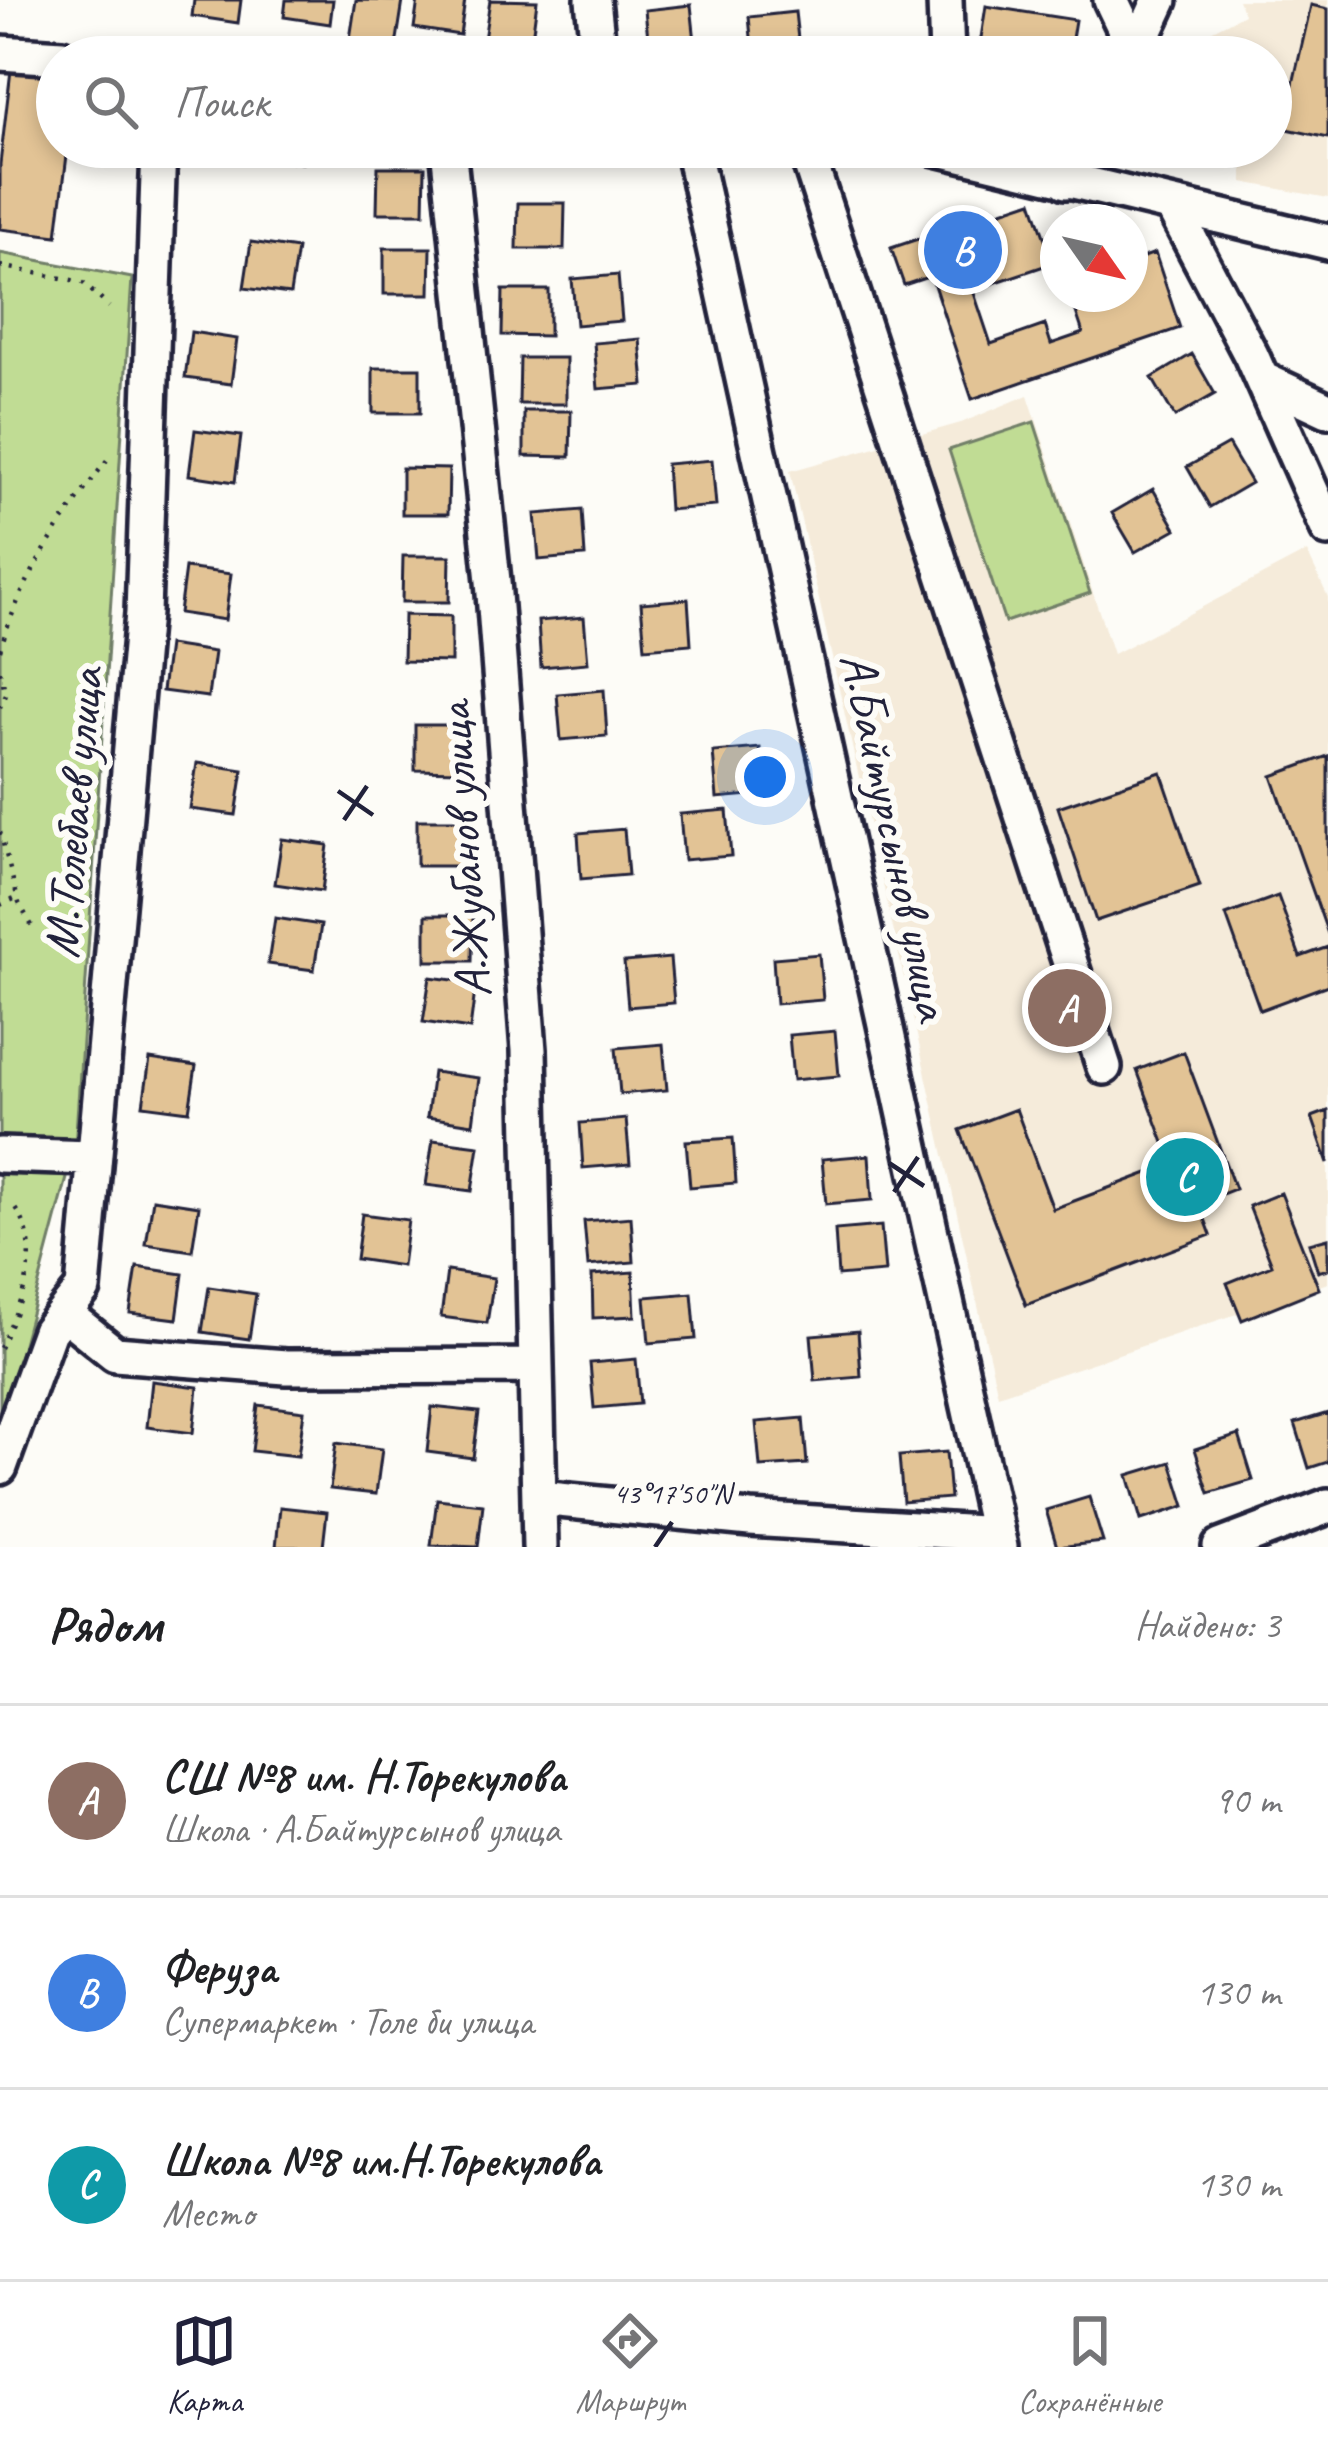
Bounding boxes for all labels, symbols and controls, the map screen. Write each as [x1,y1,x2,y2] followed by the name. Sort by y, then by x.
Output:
[36,36,1292,168] search box
[78,69,144,135] icon: search
[174,74,269,131] text: Поиск
[1040,204,1148,312] north arrow
[924,205,1002,295] pin: B
[826,647,967,1029] street label: А.Байтурсынов улица
[28,662,118,961] street label: М.Толебаев улица
[420,696,505,1000] street label: А.Жубанов улица
[735,747,795,807] your location
[1028,963,1106,1053] pin: A
[1146,1132,1224,1222] pin: C
[613,1474,736,1512] text: 43°17'50"N
[48,1593,162,1657] text: Рядом
[1135,1601,1280,1650] text: Найдено: 3
[162,1748,566,1805] text: СШ №8 им. Н.Торекулова
[77,1776,97,1825] text: A
[1214,1776,1280,1825] text: 90 m
[162,1805,560,1854] text: Школа · А.Байтурсынов улица
[162,1940,276,1997] text: Феруза
[77,1968,97,2017] text: B
[1196,1968,1280,2017] text: 130 m
[162,1997,534,2046] text: Супермаркет · Толе би улица
[162,2132,600,2189] text: Школа №8 им.Н.Торекулова
[78,2160,96,2209] text: C
[1196,2160,1280,2209] text: 130 m
[162,2189,254,2238] text: Место
[167,2308,242,2422] tab: Карта
[576,2308,685,2422] tab: Маршрут
[1018,2308,1161,2422] tab: Сохранённые

